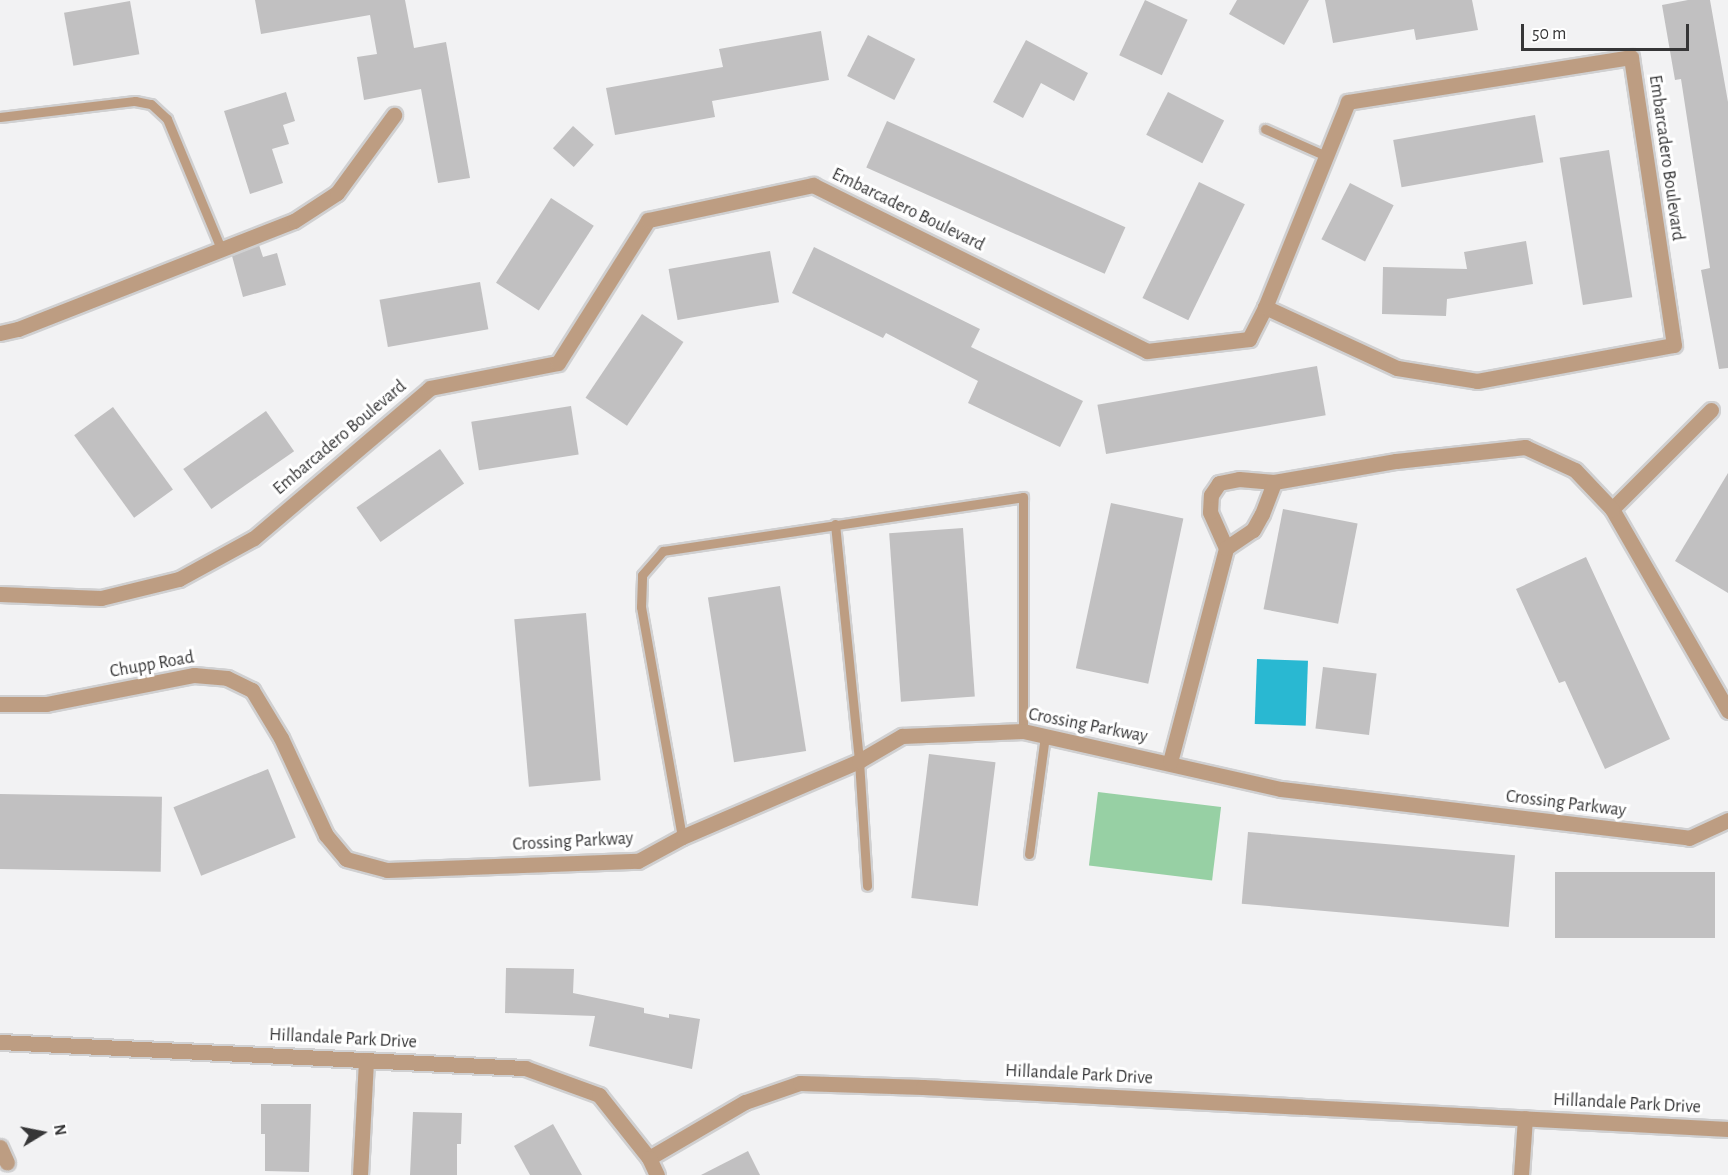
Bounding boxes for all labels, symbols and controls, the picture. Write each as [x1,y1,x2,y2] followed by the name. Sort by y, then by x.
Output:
[1524,12,1692,50] scale bar
[1532,25,1566,43] text: 50 m
[1644,74,1688,242] street label: Embarcadero Boulevard
[828,164,988,256] street label: Embarcadero Boulevard
[269,376,411,500] street label: Embarcadero Boulevard
[108,647,196,683] street label: Chupp Road
[1027,704,1149,748] street label: Crossing Parkway
[1505,786,1627,822] street label: Crossing Parkway
[512,828,634,856] street label: Crossing Parkway
[269,1024,417,1054] street label: Hillandale Park Drive
[1005,1060,1153,1090] street label: Hillandale Park Drive
[1553,1089,1701,1119] street label: Hillandale Park Drive
[12,1103,72,1163] north arrow
[51,1123,69,1137] text: N

